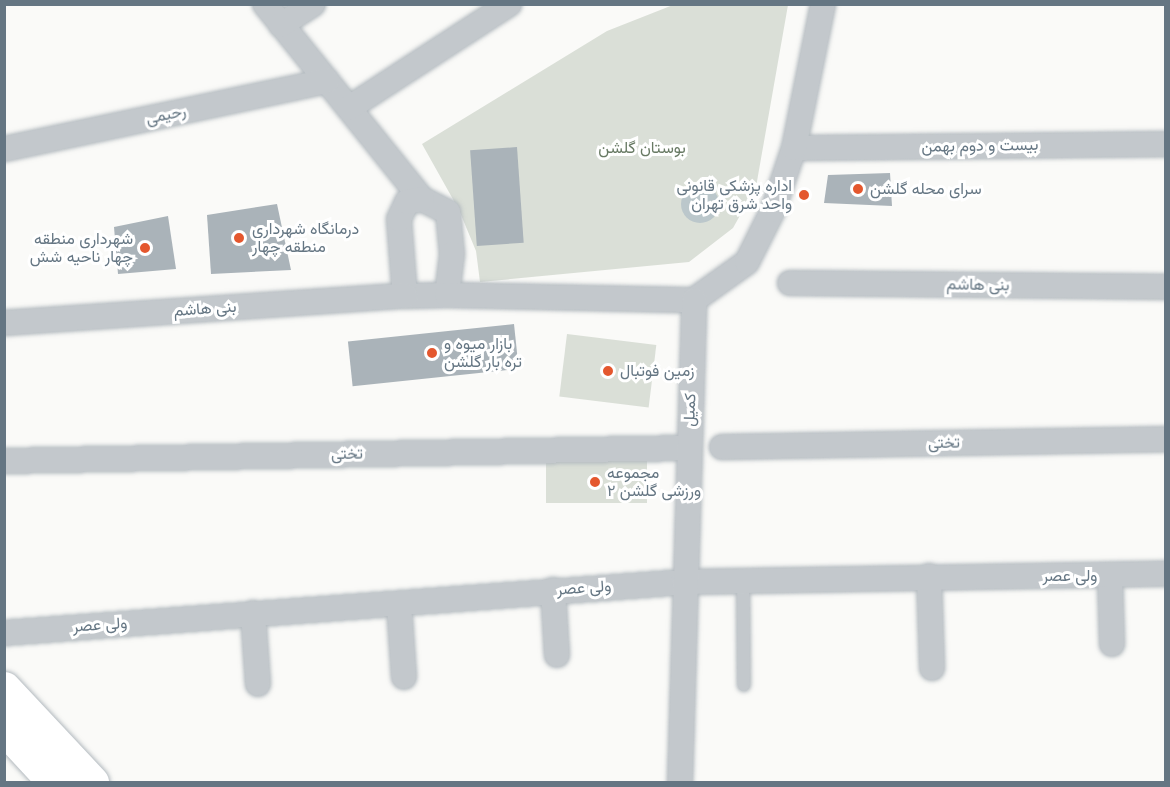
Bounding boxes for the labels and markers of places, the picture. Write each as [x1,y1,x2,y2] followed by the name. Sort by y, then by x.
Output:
[677,176,792,214] place label: اداره پزشكی قانونی واحد شرق تهران
[870,179,982,199] place label: سرای محله گلشن
[851,182,865,196] marker: سرای محله گلشن
[797,188,811,202] marker: اداره پزشكی قانونی واحد شرق تهران
[252,219,359,257] place label: درمانگاه شهرداری منطقه چهار
[30,229,133,267] place label: شهرداری منطقه چهار ناحیه شش
[230,229,248,247] marker: درمانگاه شهرداری منطقه چهار
[138,241,152,255] marker: شهرداری منطقه چهار ناحیه شش
[444,334,522,372] place label: بازار میوه و تره بار گلشن
[425,346,439,360] marker: بازار میوه و تره بار گلشن
[620,361,694,381] place label: زمین فوتبال
[601,364,615,378] marker: زمین فوتبال
[607,463,701,501] place label: مجموعه ورزشی گلشن ۲
[588,475,602,489] marker: مجموعه ورزشی گلشن ۲

